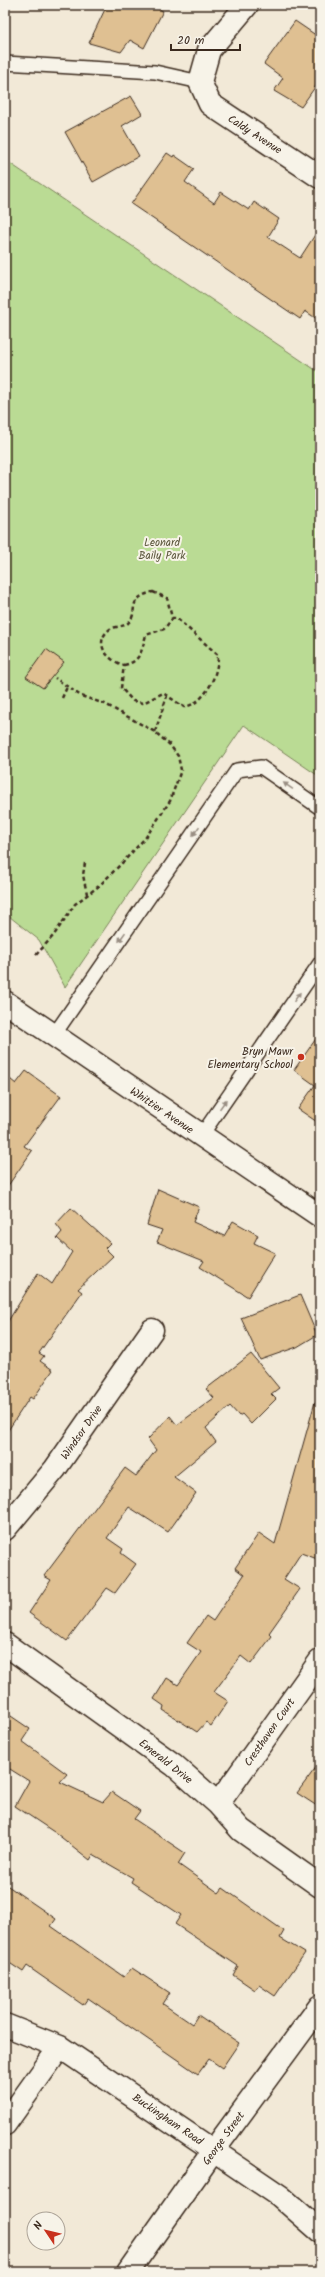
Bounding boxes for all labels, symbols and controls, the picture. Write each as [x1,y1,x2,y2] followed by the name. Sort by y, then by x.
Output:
[171,26,240,52] scale bar
[177,31,205,50] text: 20 m
[224,110,285,159] street label: Caldy Avenue
[139,534,186,565] park label: Leonard Baily Park
[283,782,293,790] one-way arrow
[192,825,200,836] one-way arrow
[118,932,126,943] one-way arrow
[293,992,301,1002] one-way arrow
[207,1043,294,1074] place label: Bryn Mawr Elementary School
[296,1052,306,1062] marker: Bryn Mawr Elementary School
[126,1083,197,1139] street label: Whittier Avenue
[219,1099,227,1109] one-way arrow
[56,1401,107,1464] street label: Windsor Drive
[240,1694,301,1770] street label: Cresthaven Court
[134,1735,196,1789] street label: Emerald Drive
[128,2089,207,2151] street label: Buckingham Road
[198,2107,250,2169] street label: George Street
[26,2211,66,2251] north arrow
[29,2218,48,2234] text: N

